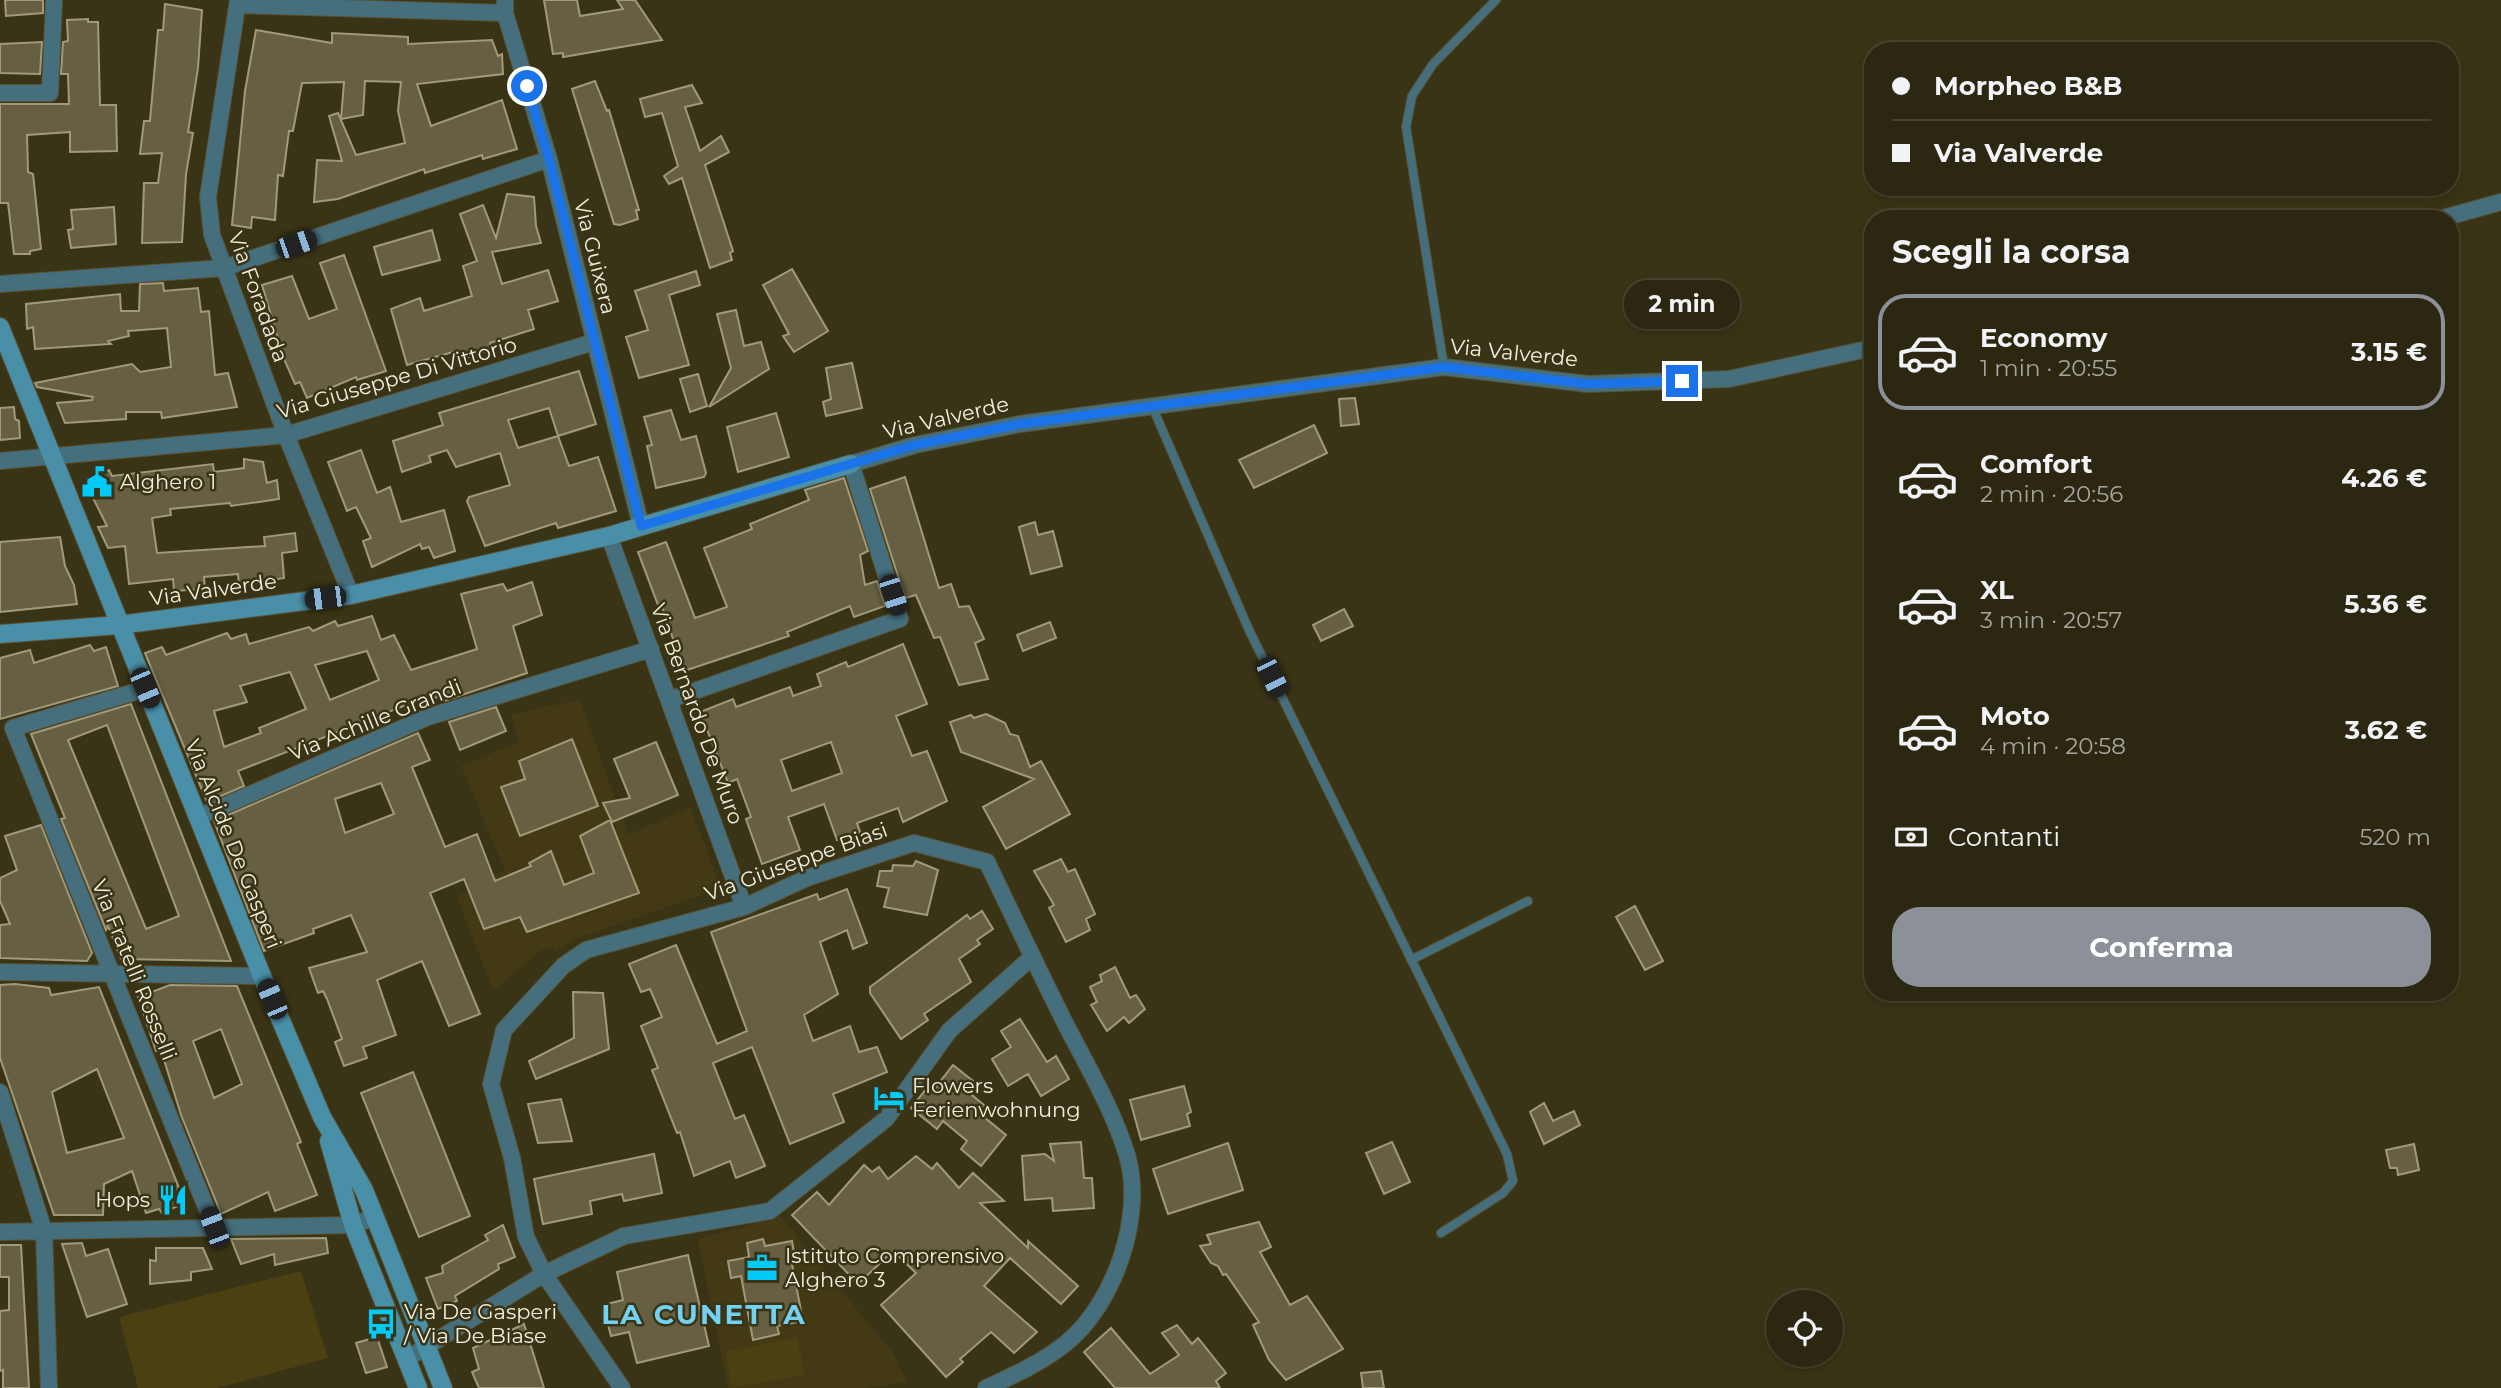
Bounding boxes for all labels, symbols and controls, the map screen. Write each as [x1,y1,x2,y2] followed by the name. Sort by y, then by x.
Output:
[511,70,543,102] route start
[1934,70,2122,102] text: Morpheo B&B
[1934,137,2103,169] text: Via Valverde
[569,197,622,317] street label: Via Guixera
[273,227,320,261] car
[223,228,294,366] street label: Via Foradada
[1892,232,2131,271] text: Scegli la corsa
[1624,280,1740,328] callout: 2 min
[1648,290,1716,318] text: 2 min
[1896,321,1959,384] icon: car
[1980,322,2107,354] text: Economy
[274,331,520,424] street label: Via Giuseppe Di Vittorio
[1449,333,1579,372] street label: Via Valverde
[2351,336,2427,368] text: 3.15 €
[1980,354,2117,382] text: 1 min · 20:55
[1666,365,1698,397] route end
[881,391,1011,444] street label: Via Valverde
[1896,447,1959,510] icon: car
[1980,448,2092,480] text: Comfort
[2341,462,2427,494] text: 4.26 €
[80,465,114,499] public building icon: Alghero 1
[120,469,216,494] place label: Alghero 1
[1980,480,2123,508] text: 2 min · 20:56
[148,568,278,611] street label: Via Valverde
[877,572,910,618] car
[1896,573,1959,636] icon: car
[1980,574,2014,606] text: XL
[303,585,348,611] car
[2344,588,2427,620] text: 5.36 €
[646,600,749,828] street label: Via Bernardo De Muro
[1980,606,2122,634] text: 3 min · 20:57
[1254,654,1291,700] car
[128,665,163,711] car
[285,673,465,766] street label: Via Achille Grandi
[1896,699,1959,762] icon: car
[1980,700,2050,732] text: Moto
[2345,714,2427,746] text: 3.62 €
[1980,732,2126,760] text: 4 min · 20:58
[180,736,287,952] street label: Via Alcide De Gasperi
[701,817,891,906] street label: Via Giuseppe Biasi
[1892,818,1930,856] icon: cash
[1948,821,2060,853] text: Contanti
[2359,823,2431,851] text: 520 m
[87,876,182,1064] street label: Via Fratelli Rosselli
[1892,907,2431,987] button: Conferma
[255,976,290,1022] car
[912,1073,1081,1122] place label: Flowers Ferienwohnung
[872,1081,906,1115] hotel icon: Flowers Ferienwohnung
[156,1183,190,1217] restaurant icon: Hops
[95,1187,150,1212] place label: Hops
[197,1204,232,1250] car
[785,1243,1004,1292] place label: Istituto Comprensivo Alghero 3
[745,1251,779,1285] office icon: Istituto Comprensivo Alghero 3
[1766,1290,1843,1367] map controls
[1766,1290,1843,1367] button: locate
[601,1297,807,1331] district label: LA CUNETTA
[403,1299,557,1348] place label: Via De Gasperi / Via De Biase
[364,1307,398,1341] bus stop icon: Via De Gasperi / Via De Biase

